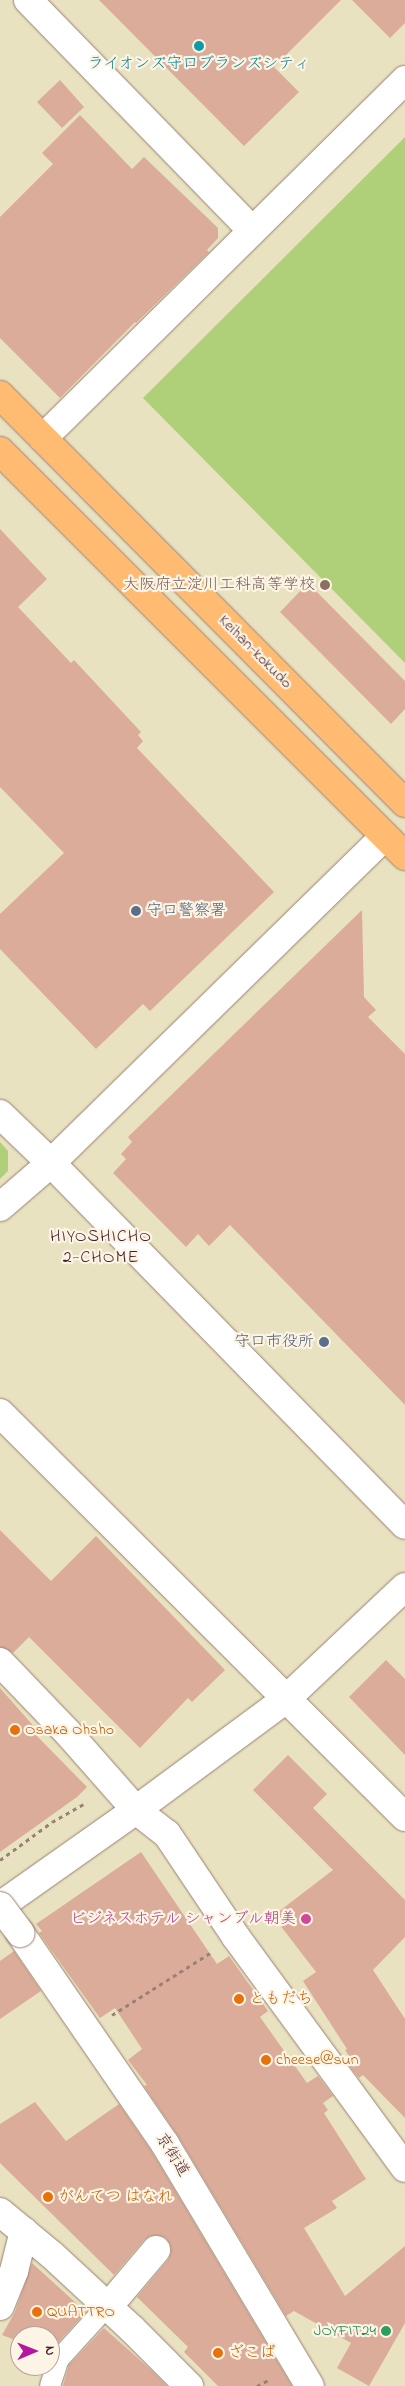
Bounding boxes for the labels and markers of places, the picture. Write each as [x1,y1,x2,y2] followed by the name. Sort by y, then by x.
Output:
[193,40,205,52] marker: ライオンズ守口ブランズシティ
[87,54,311,74] place label: ライオンズ守口ブランズシティ
[123,575,315,595] place label: 大阪府立淀川工科高等学校
[319,579,331,591] marker: 大阪府立淀川工科高等学校
[146,901,226,921] place label: 守口警察署
[130,905,142,917] marker: 守口警察署
[234,1332,314,1352] place label: 守口市役所
[318,1336,330,1348] marker: 守口市役所
[25,1720,114,1740] place label: Osaka Ohsho
[9,1724,21,1736] marker: Osaka Ohsho
[68,1909,296,1929] place label: ビジネスホテル シャンブル朝美
[300,1913,312,1925] marker: ビジネスホテル シャンブル朝美
[249,1989,313,2009] place label: ともだち
[233,1993,245,2005] marker: ともだち
[276,2050,359,2070] place label: cheese@sun
[260,2054,272,2066] marker: cheese@sun
[58,2187,174,2207] place label: がんてつ はなれ
[42,2191,54,2203] marker: がんてつ はなれ
[47,2302,115,2322] place label: QUATTRO
[31,2306,43,2318] marker: QUATTRO
[314,2321,376,2341] place label: JOYFIT24
[380,2325,392,2337] marker: JOYFIT24
[228,2343,276,2363] place label: ざこば
[212,2347,224,2359] marker: ざこば

